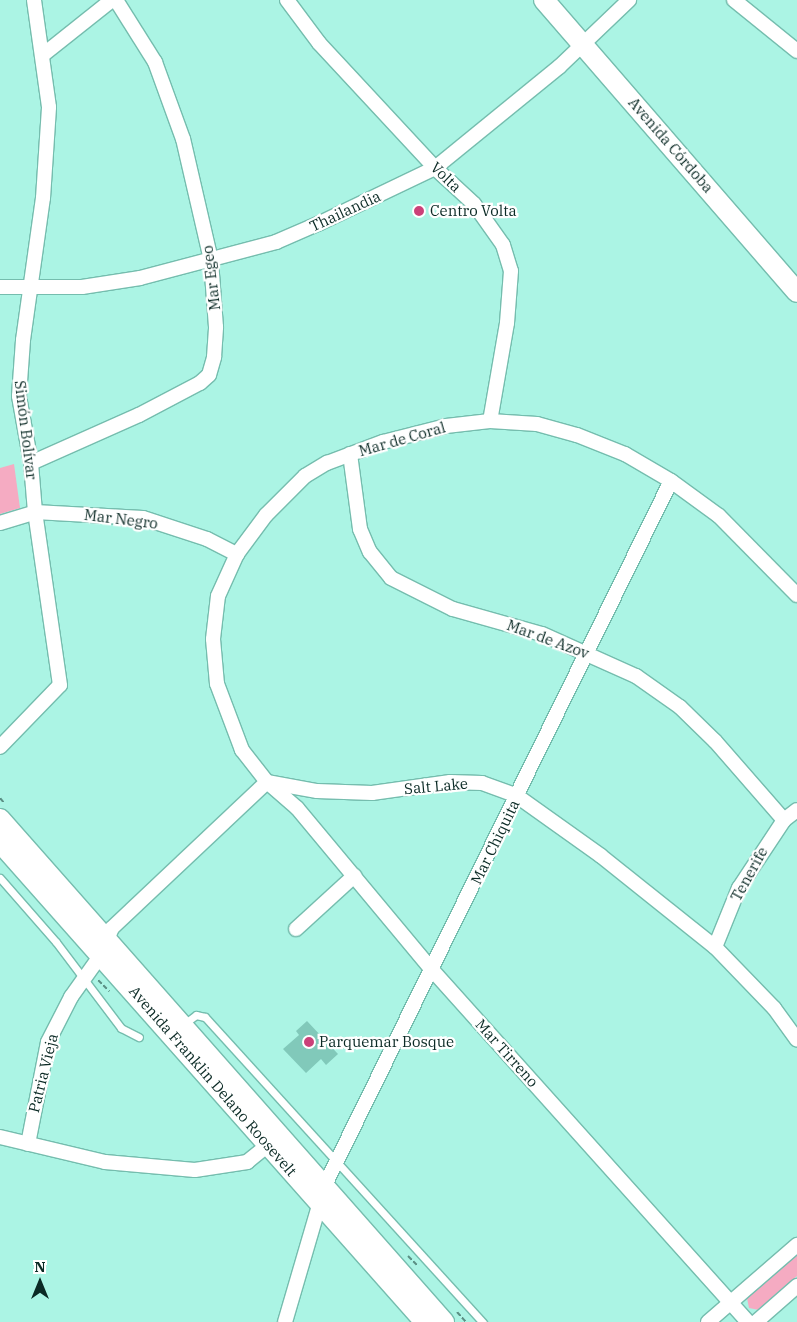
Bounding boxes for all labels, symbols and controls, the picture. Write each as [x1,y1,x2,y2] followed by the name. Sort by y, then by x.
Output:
[625,94,717,196] street label: Avenida Córdoba
[427,158,465,196] street label: Volta
[307,187,383,235] street label: Thailandia
[430,202,517,220] place label: Centro Volta
[412,204,426,218] marker: Centro Volta
[198,244,224,312] street label: Mar Egeo
[11,379,41,481] street label: Simón Bolívar
[357,418,447,460] street label: Mar de Coral
[83,506,159,532] street label: Mar Negro
[504,616,592,662] street label: Mar de Azov
[403,774,469,798] street label: Salt Lake
[467,797,523,887] street label: Mar Chiquita
[727,844,771,904] street label: Tenerife
[125,982,301,1180] street label: Avenida Franklin Delano Roosevelt
[472,1015,542,1091] street label: Mar Tirreno
[25,1032,61,1114] street label: Patria Vieja
[319,1033,454,1051] place label: Parquemar Bosque
[303,1036,315,1048] marker: Parquemar Bosque
[15,1257,65,1307] north arrow
[34,1258,46,1276] text: N

